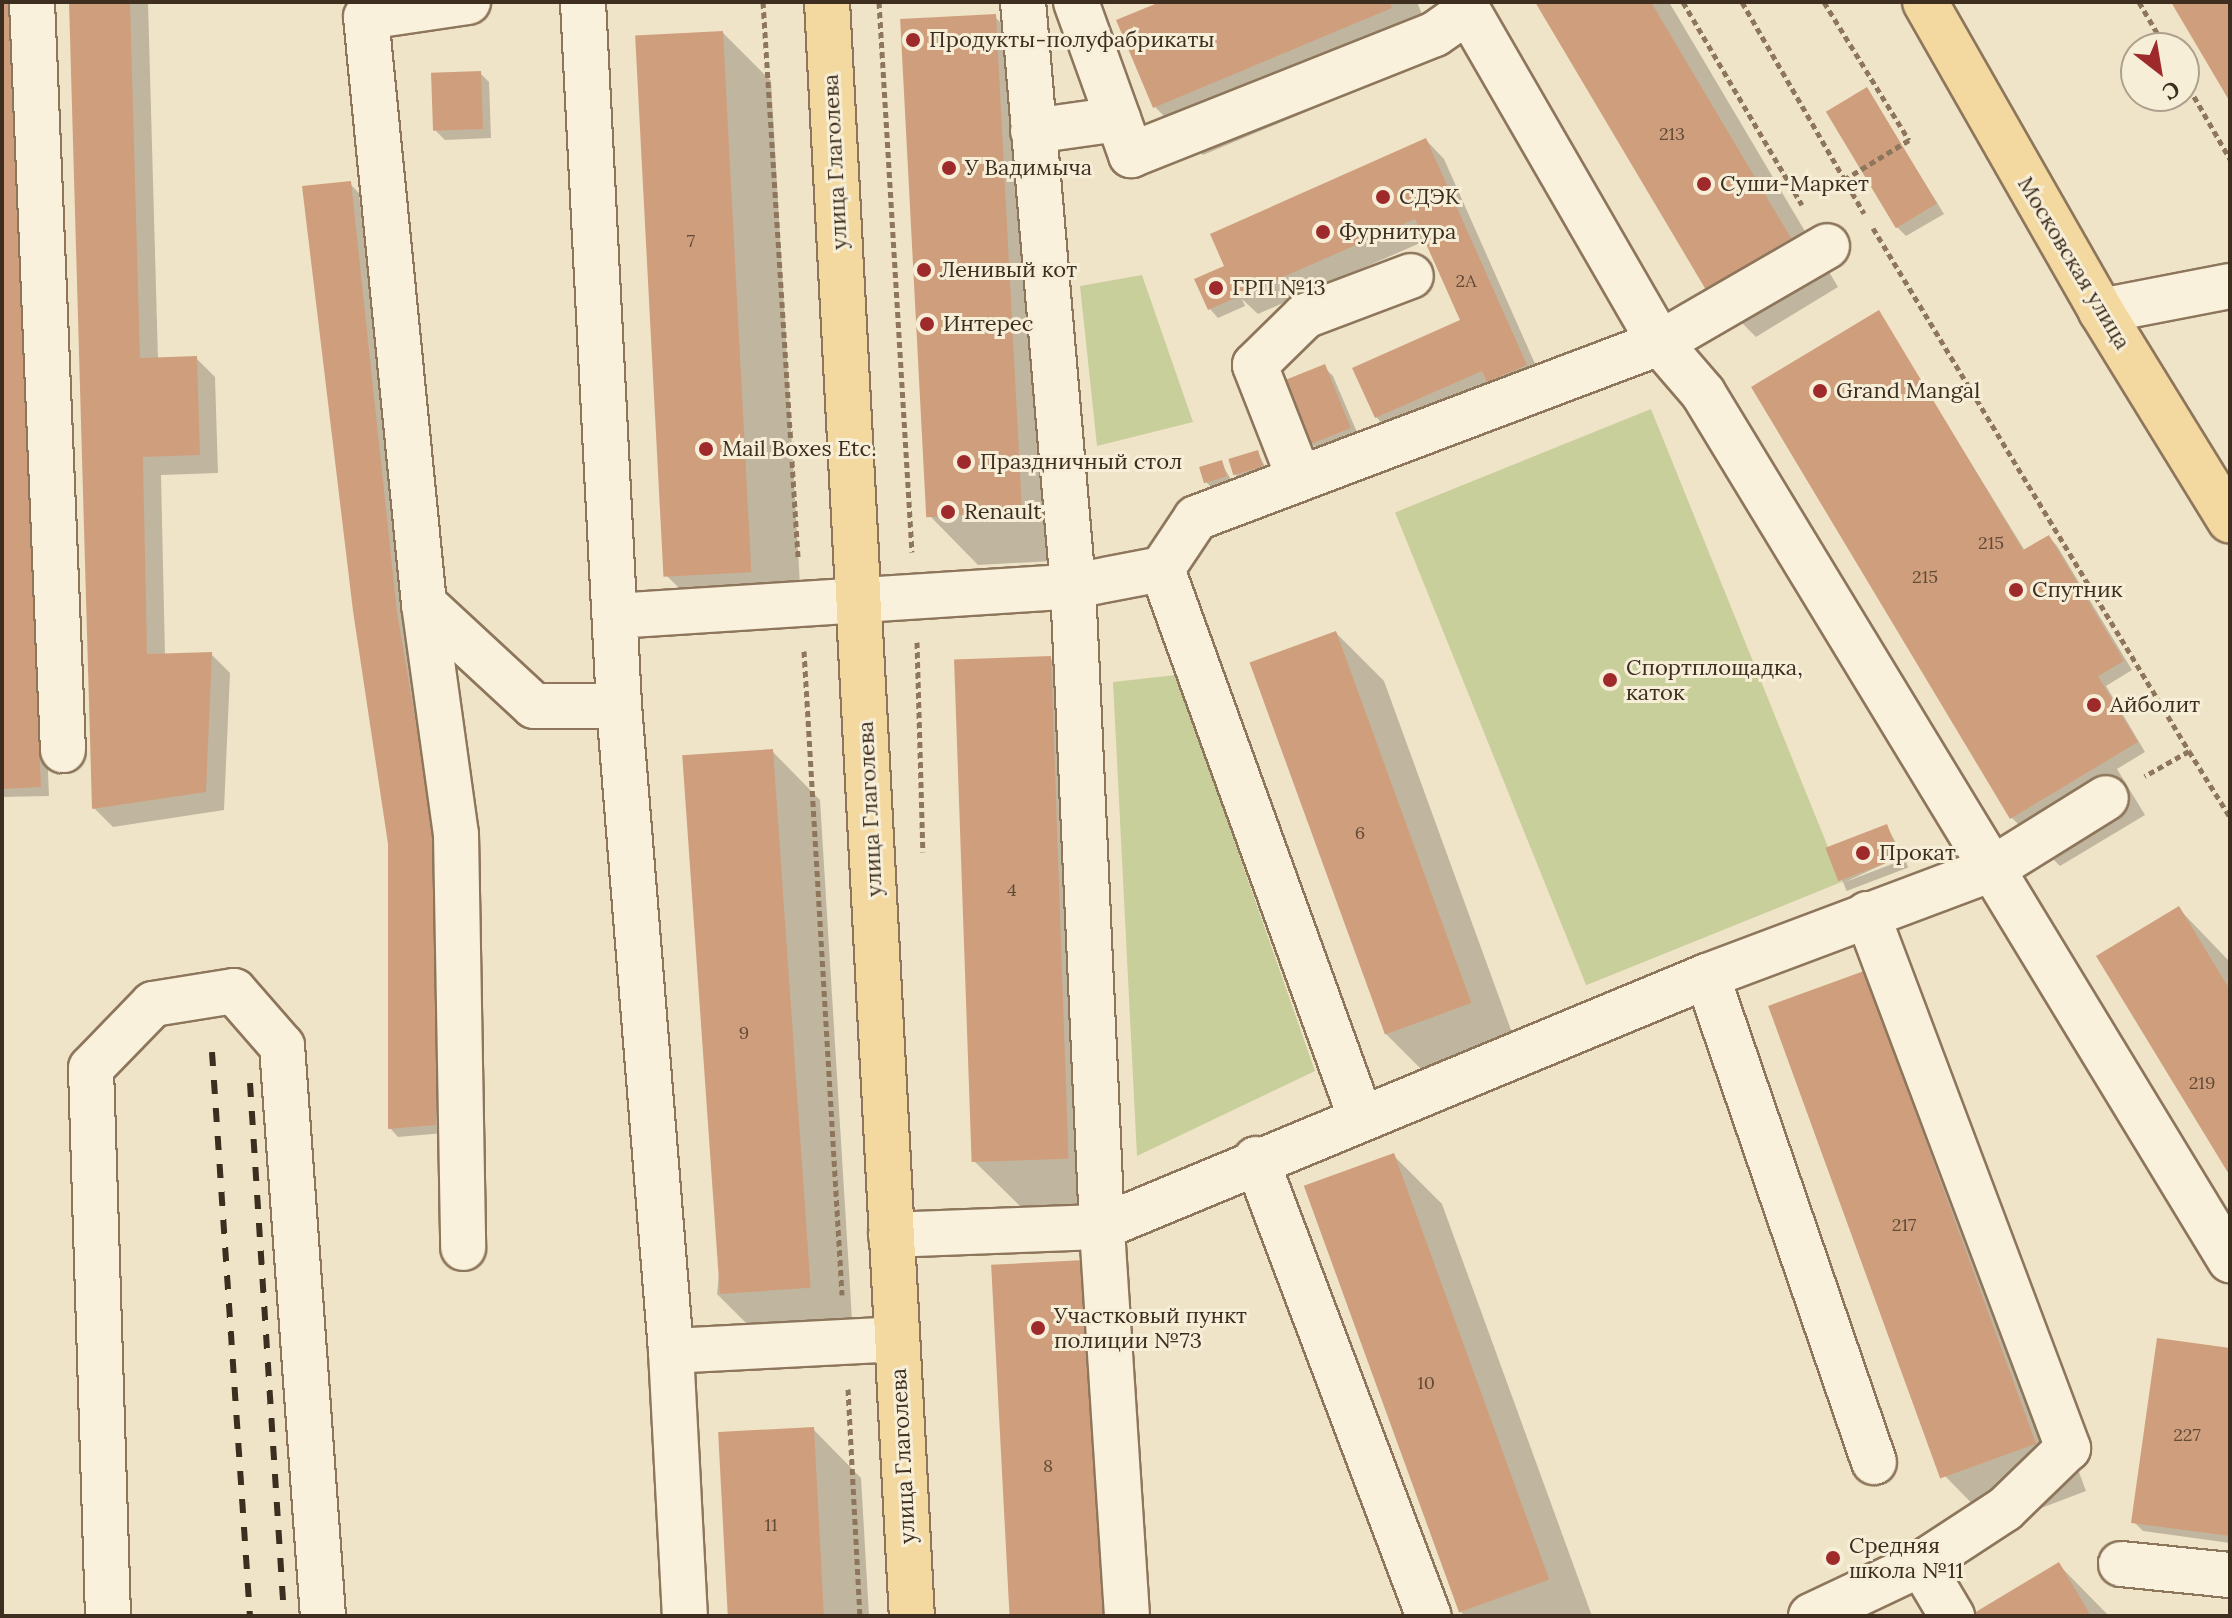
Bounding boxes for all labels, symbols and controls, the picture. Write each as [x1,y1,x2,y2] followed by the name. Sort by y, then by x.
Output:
[929,27,1215,53] place label: Продукты-полуфабрикаты
[904,31,922,49] marker: Продукты-полуфабрикаты
[2120,32,2200,112] north arrow
[817,74,853,250] street label: улица Глаголева
[2158,75,2185,107] text: С
[1659,123,1685,145] house number: 213
[965,155,1092,181] place label: У Вадимыча
[940,159,958,177] marker: У Вадимыча
[1720,171,1869,197] place label: Суши-Маркет
[2012,172,2136,354] street label: Московская улица
[1695,175,1713,193] marker: Суши-Маркет
[1399,184,1460,210] place label: СДЭК
[1374,188,1392,206] marker: СДЭК
[1339,219,1456,245] place label: Фурнитура
[1314,223,1332,241] marker: Фурнитура
[687,230,695,252] house number: 7
[940,257,1077,283] place label: Ленивый кот
[915,261,933,279] marker: Ленивый кот
[1456,270,1476,292] house number: 2А
[1232,275,1326,301] place label: ГРП №13
[1207,279,1225,297] marker: ГРП №13
[943,311,1033,337] place label: Интерес
[918,315,936,333] marker: Интерес
[1836,378,1980,404] place label: Grand Mangal
[1811,382,1829,400] marker: Grand Mangal
[722,436,877,462] place label: Mail Boxes Etc.
[697,440,715,458] marker: Mail Boxes Etc.
[980,449,1182,475] place label: Праздничный стол
[955,453,973,471] marker: Праздничный стол
[964,499,1042,525] place label: Renault
[939,503,957,521] marker: Renault
[1978,532,2004,554] house number: 215
[1912,566,1938,588] house number: 215
[2032,577,2123,603] place label: Спутник
[2007,581,2025,599] marker: Спутник
[1626,654,1803,706] place label: Спортплощадка, каток
[1601,671,1619,689] marker: Спортплощадка, каток
[2110,692,2200,718] place label: Айболит
[2085,696,2103,714] marker: Айболит
[852,721,888,897] street label: улица Глаголева
[1355,822,1365,844] house number: 6
[1879,840,1956,866] place label: Прокат
[1854,844,1872,862] marker: Прокат
[1007,879,1017,901] house number: 4
[739,1022,749,1044] house number: 9
[2189,1072,2215,1094] house number: 219
[1892,1214,1916,1236] house number: 217
[1054,1302,1247,1354] place label: Участковый пункт полиции №73
[1029,1319,1047,1337] marker: Участковый пункт полиции №73
[885,1368,921,1544] street label: улица Глаголева
[1417,1372,1435,1394] house number: 10
[2173,1424,2201,1446] house number: 227
[1043,1455,1053,1477] house number: 8
[764,1514,778,1536] house number: 11
[1849,1532,1963,1584] place label: Средняя школа №11
[1824,1549,1842,1567] marker: Средняя школа №11

